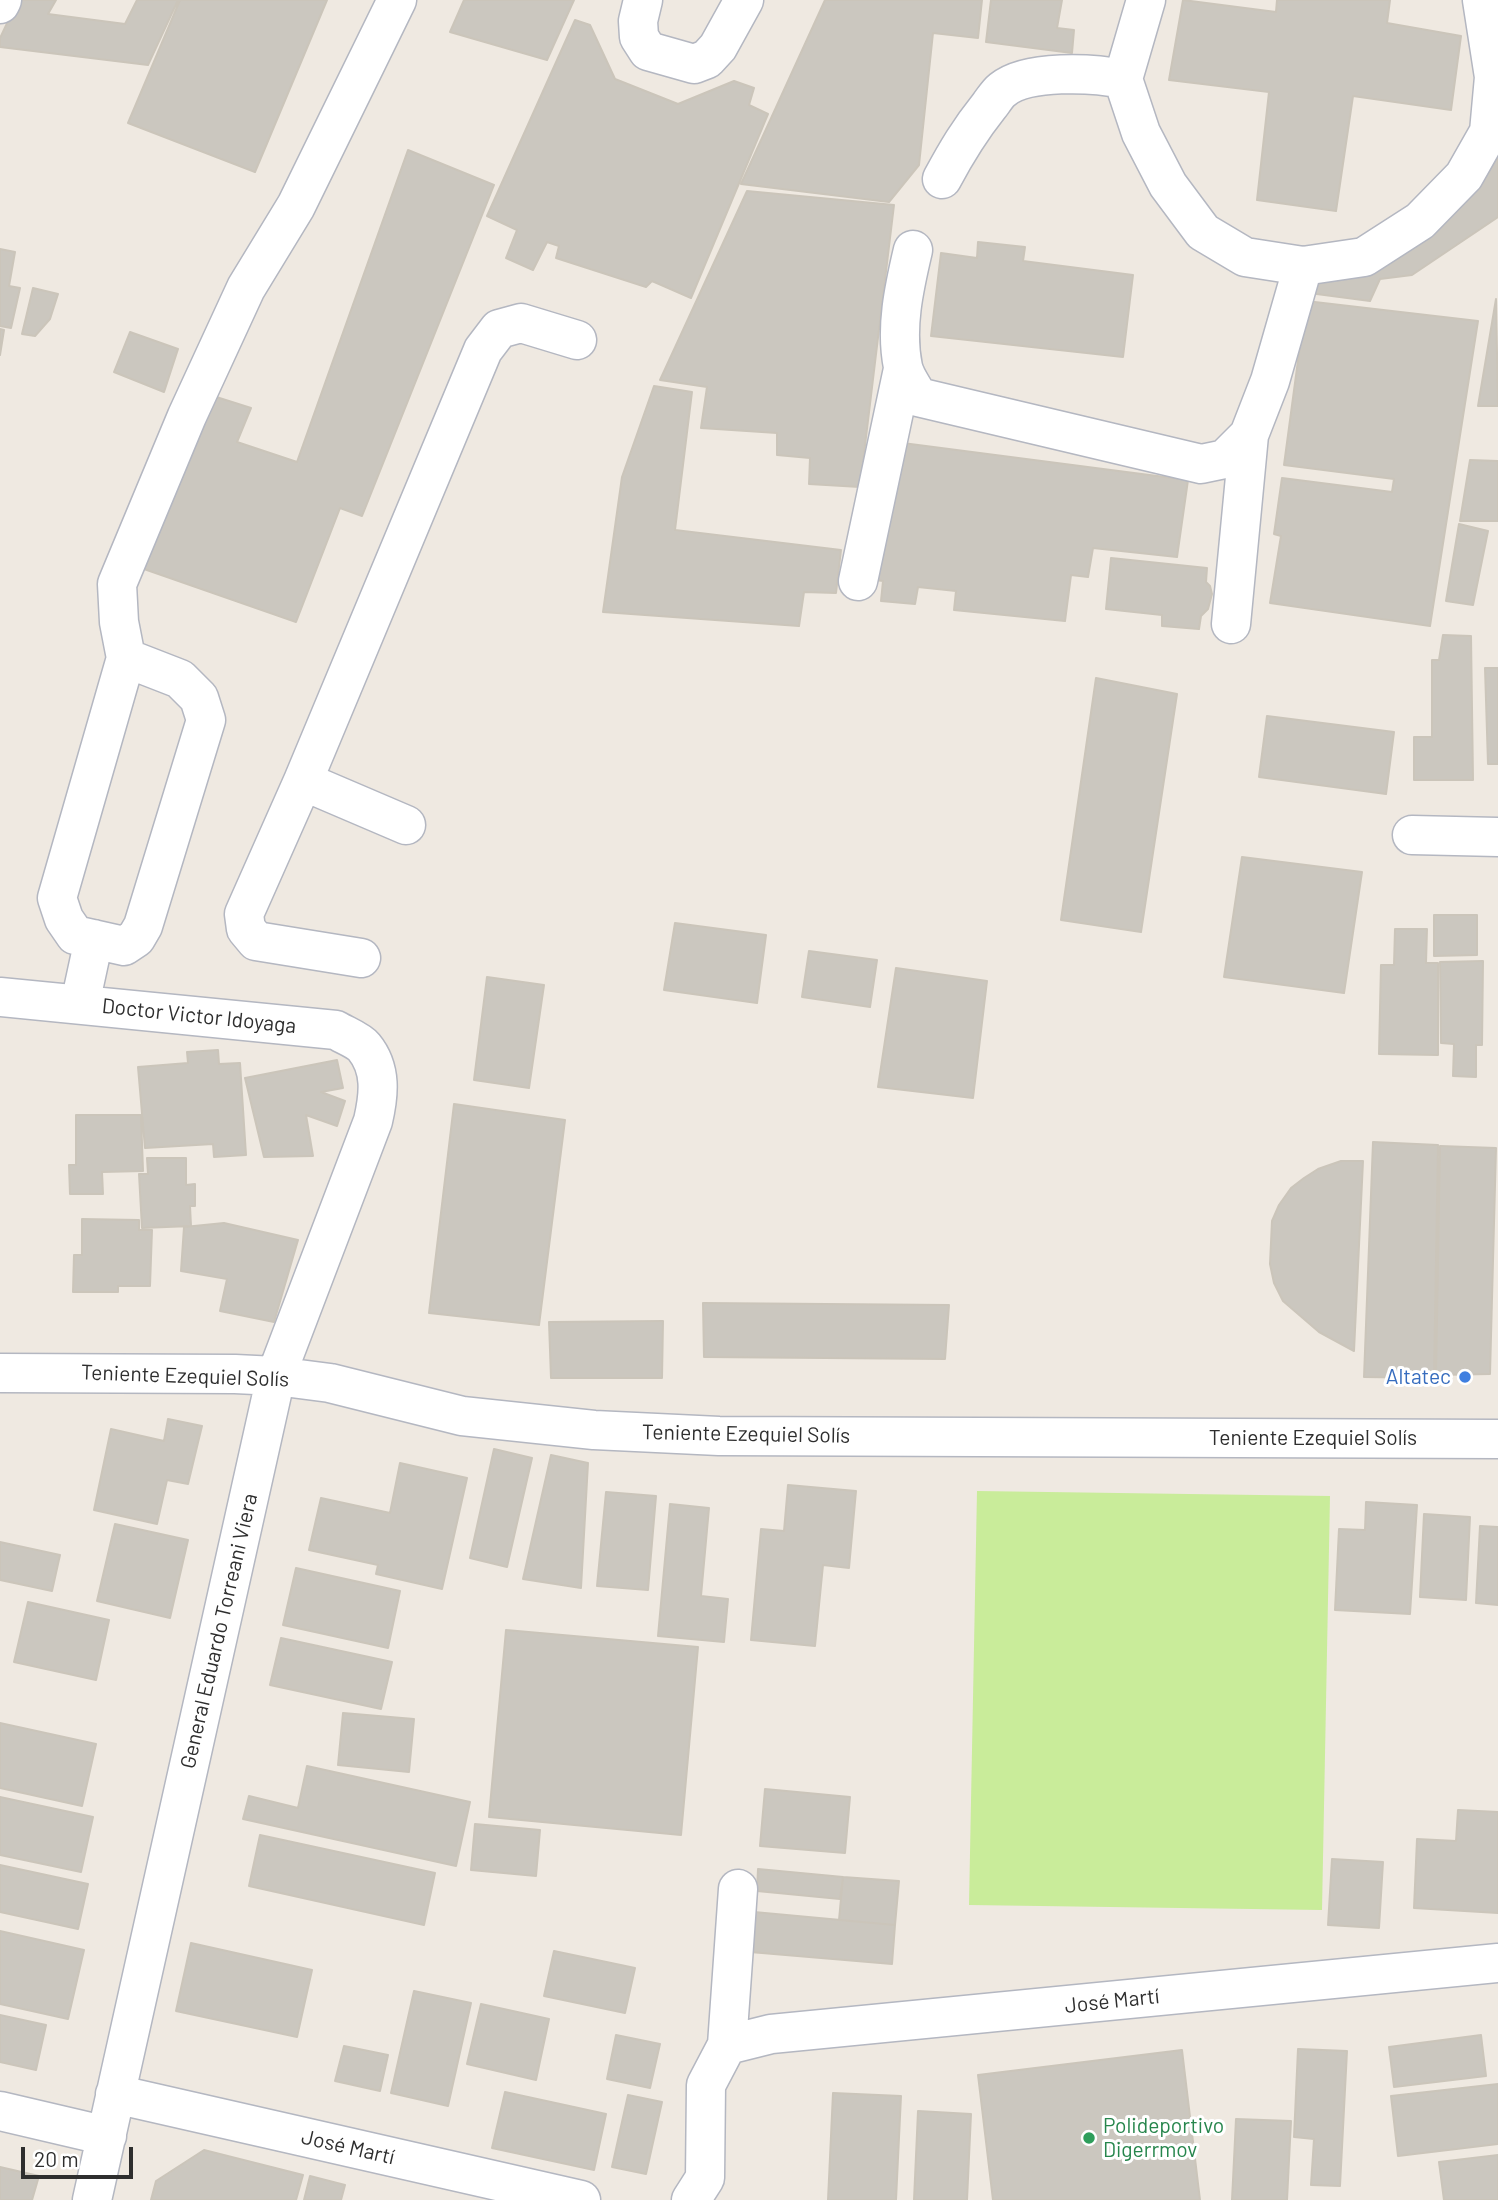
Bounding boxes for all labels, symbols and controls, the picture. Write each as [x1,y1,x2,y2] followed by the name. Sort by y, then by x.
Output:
[101,993,297,1039] street label: Doctor Victor Idoyaga
[80,1360,290,1392] street label: Teniente Ezequiel Solís
[1386,1364,1451,1390] place label: Altatec
[1457,1369,1473,1385] marker: Altatec
[642,1420,850,1448] street label: Teniente Ezequiel Solís
[1209,1425,1417,1451] street label: Teniente Ezequiel Solís
[175,1491,263,1771] street label: General Eduardo Torreani Viera
[1064,1984,1160,2018] street label: José Martí
[1103,2113,1224,2163] place label: Polideportivo Digerrmov
[299,2124,397,2170] street label: José Martí
[1081,2130,1097,2146] marker: Polideportivo Digerrmov
[24,2134,136,2178] scale bar
[34,2146,79,2171] text: 20 m

